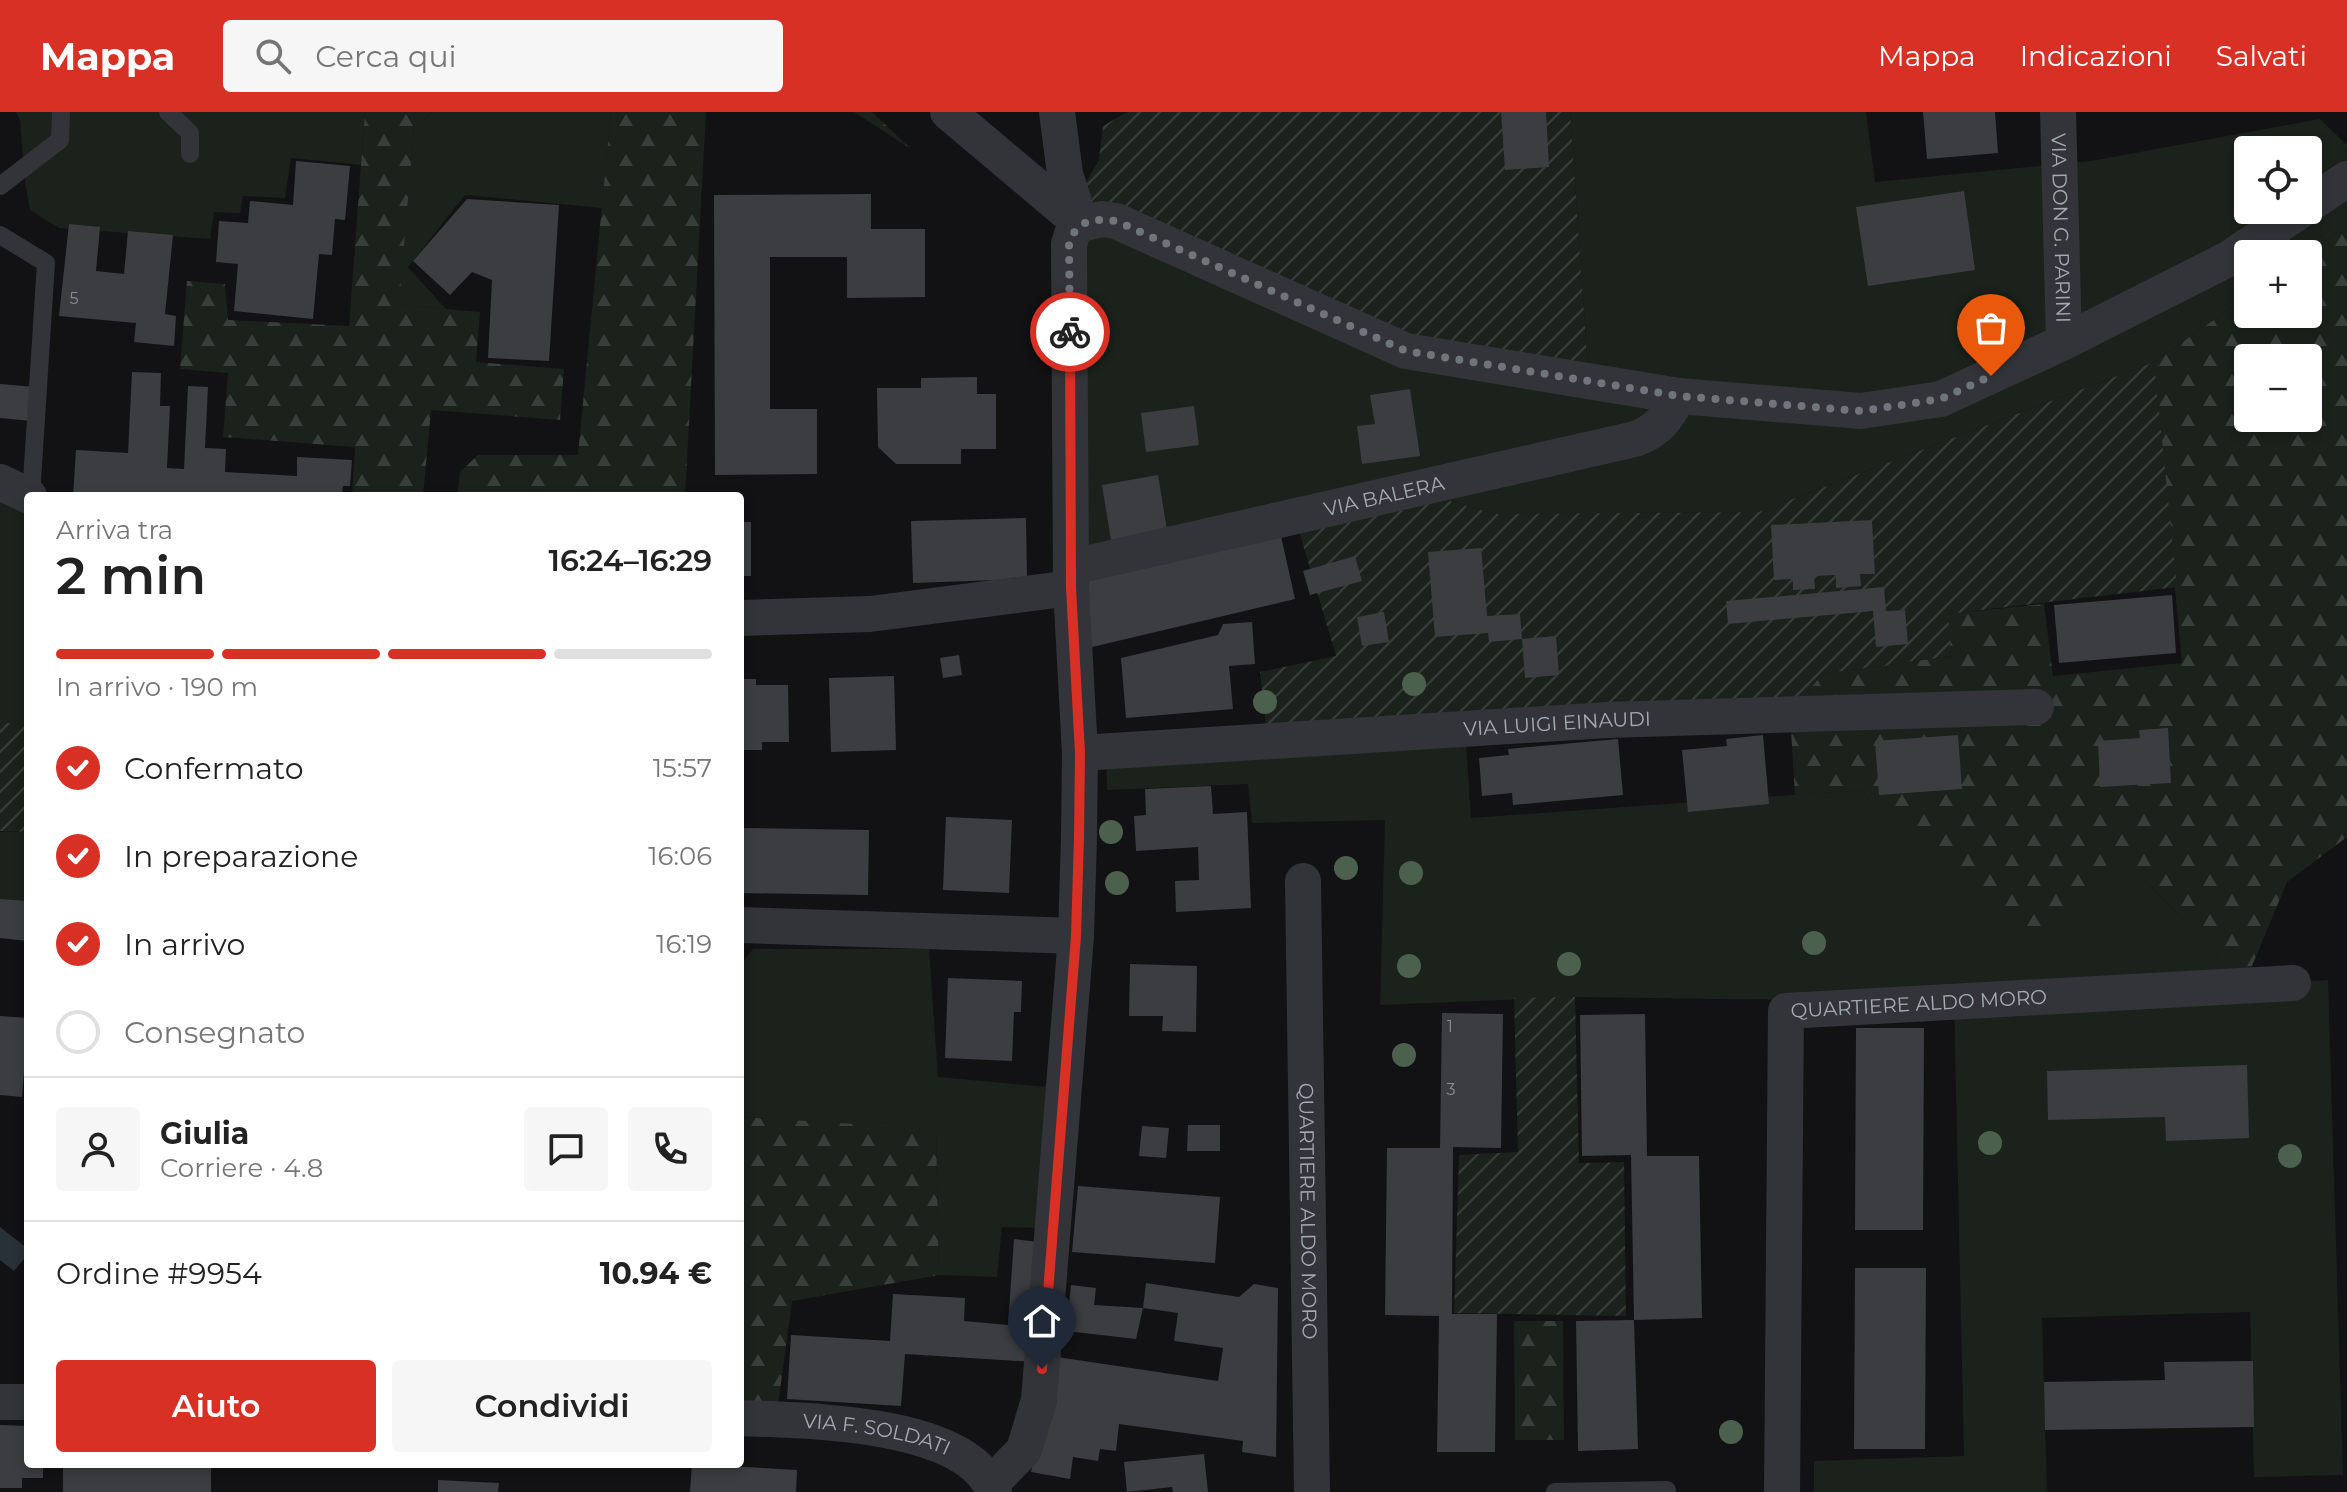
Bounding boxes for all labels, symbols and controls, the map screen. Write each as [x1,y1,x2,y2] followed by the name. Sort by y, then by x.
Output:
[223,20,783,92] search box
[40,33,175,80] text: Mappa
[251,34,295,78] icon: search
[315,38,457,75] text: Cerca qui
[1878,39,1976,73] text: Mappa
[2020,39,2172,73] text: Indicazioni
[2216,39,2307,73] text: Salvati
[2047,133,2075,323] street label: VIA DON G. PARINI
[2234,136,2322,432] map controls
[2234,136,2322,224] button: locate
[2234,240,2322,328] button: +
[69,289,79,308] house number: 5
[1030,292,1110,372] courier
[1957,294,2025,376] pin
[1969,306,2013,350] icon: bag
[1048,310,1092,354] icon: bike
[2234,344,2322,432] button: −
[1322,471,1447,521] street label: VIA BALERA
[56,514,173,546] text: Arriva tra
[549,542,712,579] text: 16:24–16:29
[56,544,206,607] text: 2 min
[56,671,258,703] text: In arrivo · 190 m
[1463,707,1651,741] street label: VIA LUIGI EINAUDI
[56,746,100,790] icon: check
[124,750,303,787] text: Confermato
[653,752,712,784] text: 15:57
[56,834,100,878] icon: check
[124,838,358,875] text: In preparazione
[648,840,712,872] text: 16:06
[56,922,100,966] icon: check
[124,926,245,963] text: In arrivo
[656,928,712,960] text: 16:19
[1790,985,2048,1023] street label: QUARTIERE ALDO MORO
[124,1014,305,1051] text: Consegnato
[1447,1017,1453,1036] house number: 1
[1446,1080,1456,1099] house number: 3
[1294,1082,1322,1340] street label: QUARTIERE ALDO MORO
[56,1107,140,1191] button: person
[524,1107,608,1191] button: chat
[628,1107,712,1191] button: phone
[160,1115,249,1152] text: Giulia
[160,1152,323,1184] text: Corriere · 4.8
[56,1255,262,1292] text: Ordine #9954
[600,1255,712,1292] text: 10.94 €
[1008,1287,1076,1369] pin
[1020,1299,1064,1343] icon: home
[56,1360,376,1452] button: Aiuto
[392,1360,712,1452] button: Condividi
[802,1409,954,1460] street label: VIA F. SOLDATI

